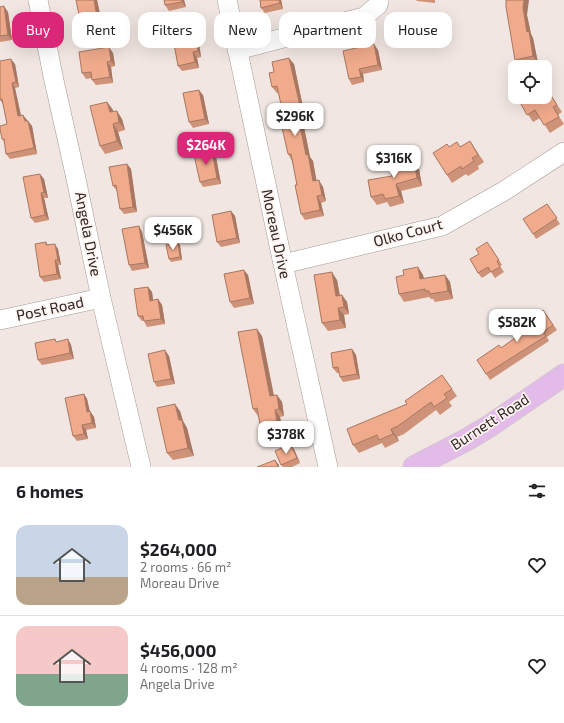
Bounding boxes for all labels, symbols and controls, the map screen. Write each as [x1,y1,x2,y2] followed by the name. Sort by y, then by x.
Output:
[12,12,64,48] chip: Buy
[72,12,130,48] chip: Rent
[138,12,206,48] chip: Filters
[214,12,271,48] chip: New
[279,12,376,48] chip: Apartment
[384,12,452,48] chip: House
[508,60,552,104] map controls
[508,60,552,104] button: locate
[267,103,323,137] pin: $296K
[276,108,314,124] text: $296K
[178,132,234,166] pin: $264K
[186,137,226,153] text: $264K
[366,145,422,179] pin: $316K
[376,150,412,166] text: $316K
[259,187,295,280] street label: Moreau Drive
[72,190,106,278] street label: Angela Drive
[371,214,445,250] street label: Olko Court
[145,217,201,251] pin: $456K
[154,222,192,238] text: $456K
[14,292,85,324] street label: Post Road
[489,309,545,343] pin: $582K
[498,314,536,330] text: $582K
[447,389,532,453] street label: Burnett Road
[258,421,314,455] pin: $378K
[267,426,305,442] text: $378K
[526,480,548,502] icon: filters
[16,481,84,501] text: 6 homes
[140,539,217,559] text: $264,000
[48,541,96,589] icon: home
[526,554,548,576] icon: heart
[140,559,231,575] text: 2 rooms · 66 m²
[140,575,219,591] text: Moreau Drive
[140,640,216,660] text: $456,000
[48,642,96,690] icon: home
[526,655,548,677] icon: heart
[140,660,238,676] text: 4 rooms · 128 m²
[140,676,215,692] text: Angela Drive

